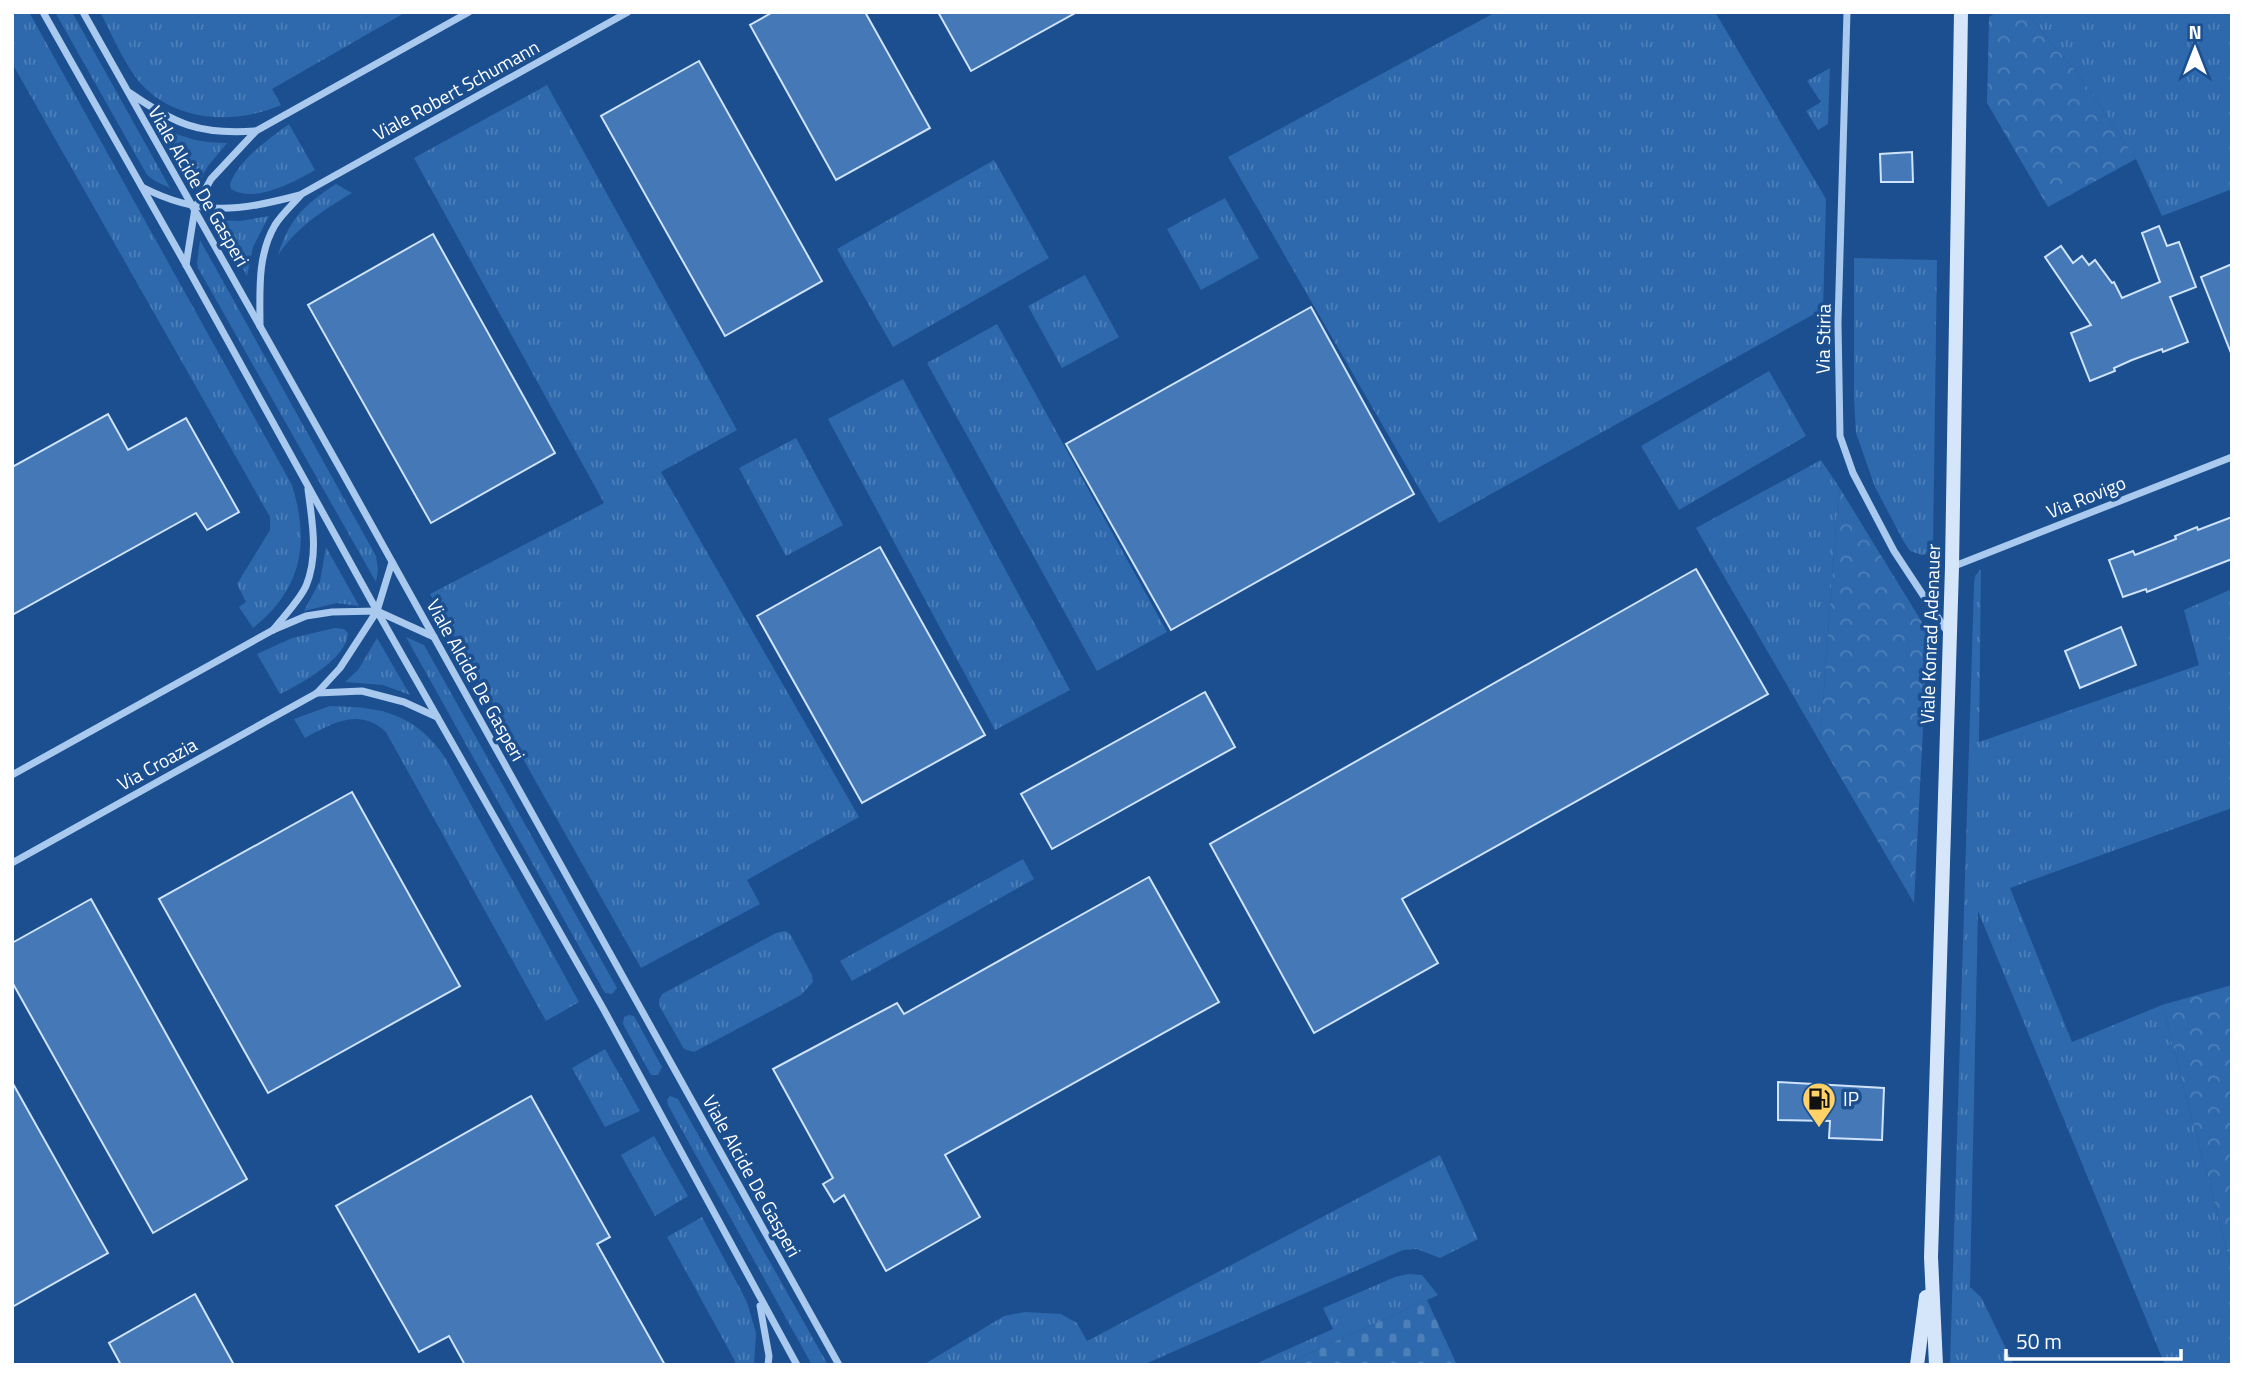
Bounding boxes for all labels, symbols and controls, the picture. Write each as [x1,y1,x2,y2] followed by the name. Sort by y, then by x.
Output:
[2160,14,2230,84] north arrow
[2188,17,2202,46] text: N
[367,32,544,147] street label: Viale Robert Schumann
[142,100,257,272] street label: Viale Alcide De Gasperi
[1807,303,1838,374] street label: Via Stiria
[2042,467,2130,526] street label: Via Rovigo
[1912,543,1947,725] street label: Viale Konrad Adenauer
[420,593,533,766] street label: Viale Alcide De Gasperi
[111,729,202,797] street label: Via Croazia
[1800,1080,1838,1129] fuel station icon: IP
[1843,1084,1859,1113] place label: IP
[696,1089,809,1262] street label: Viale Alcide De Gasperi
[2006,1318,2181,1362] scale bar
[2016,1325,2062,1357] text: 50 m

